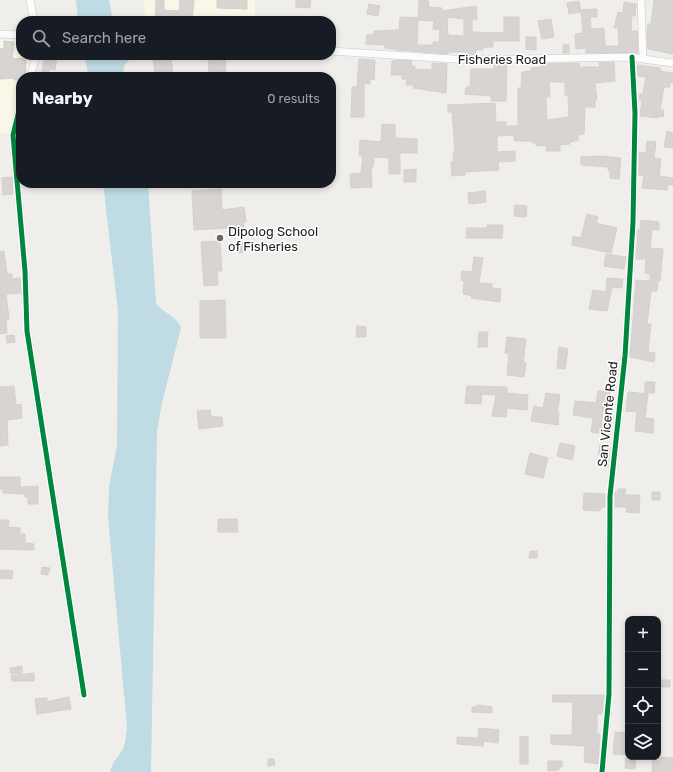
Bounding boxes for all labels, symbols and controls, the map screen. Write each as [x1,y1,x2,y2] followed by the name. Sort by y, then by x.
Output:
[16,16,336,60] search box
[30,27,52,49] icon: search
[62,29,146,47] text: Search here
[458,52,546,67] street label: Fisheries Road
[32,88,93,108] text: Nearby
[267,91,320,106] text: 0 results
[228,224,318,254] place label: Dipolog School of Fisheries
[215,233,225,243] marker: Dipolog School of Fisheries
[594,360,621,468] street label: San Vicente Road
[625,616,661,760] map controls
[625,616,661,652] button: +
[625,652,661,688] button: −
[625,688,661,724] button: locate
[625,724,661,760] button: layers

